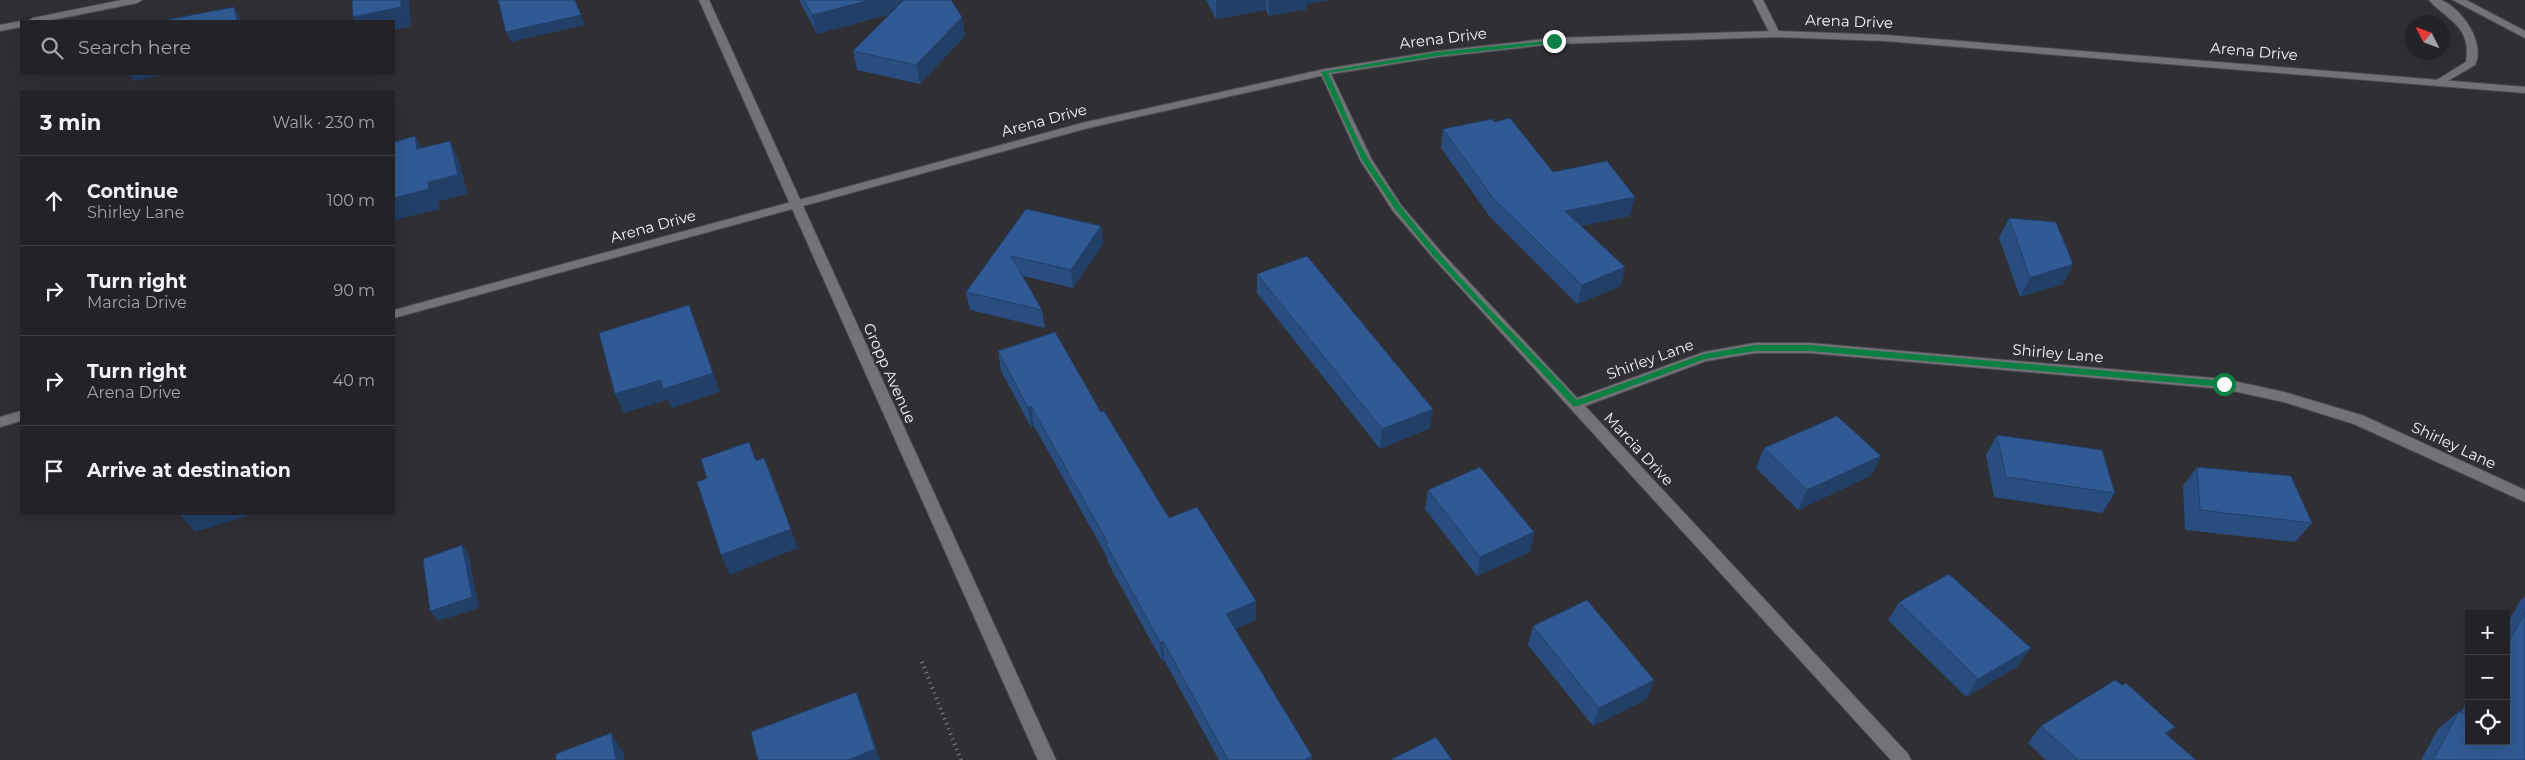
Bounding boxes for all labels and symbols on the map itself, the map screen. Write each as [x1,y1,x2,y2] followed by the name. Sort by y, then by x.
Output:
[1805,10,1893,32] street label: Arena Drive
[2405,15,2450,60] north arrow
[1398,23,1488,53] street label: Arena Drive
[1543,30,1566,53] route end
[2209,38,2299,64] street label: Arena Drive
[999,99,1089,141] street label: Arena Drive
[608,205,698,247] street label: Arena Drive
[859,320,921,426] street label: Gropp Avenue
[1604,334,1696,384] street label: Shirley Lane
[2012,340,2104,366] street label: Shirley Lane
[2213,373,2236,396] route start
[1600,408,1678,490] street label: Marcia Drive
[2409,417,2499,473] street label: Shirley Lane

